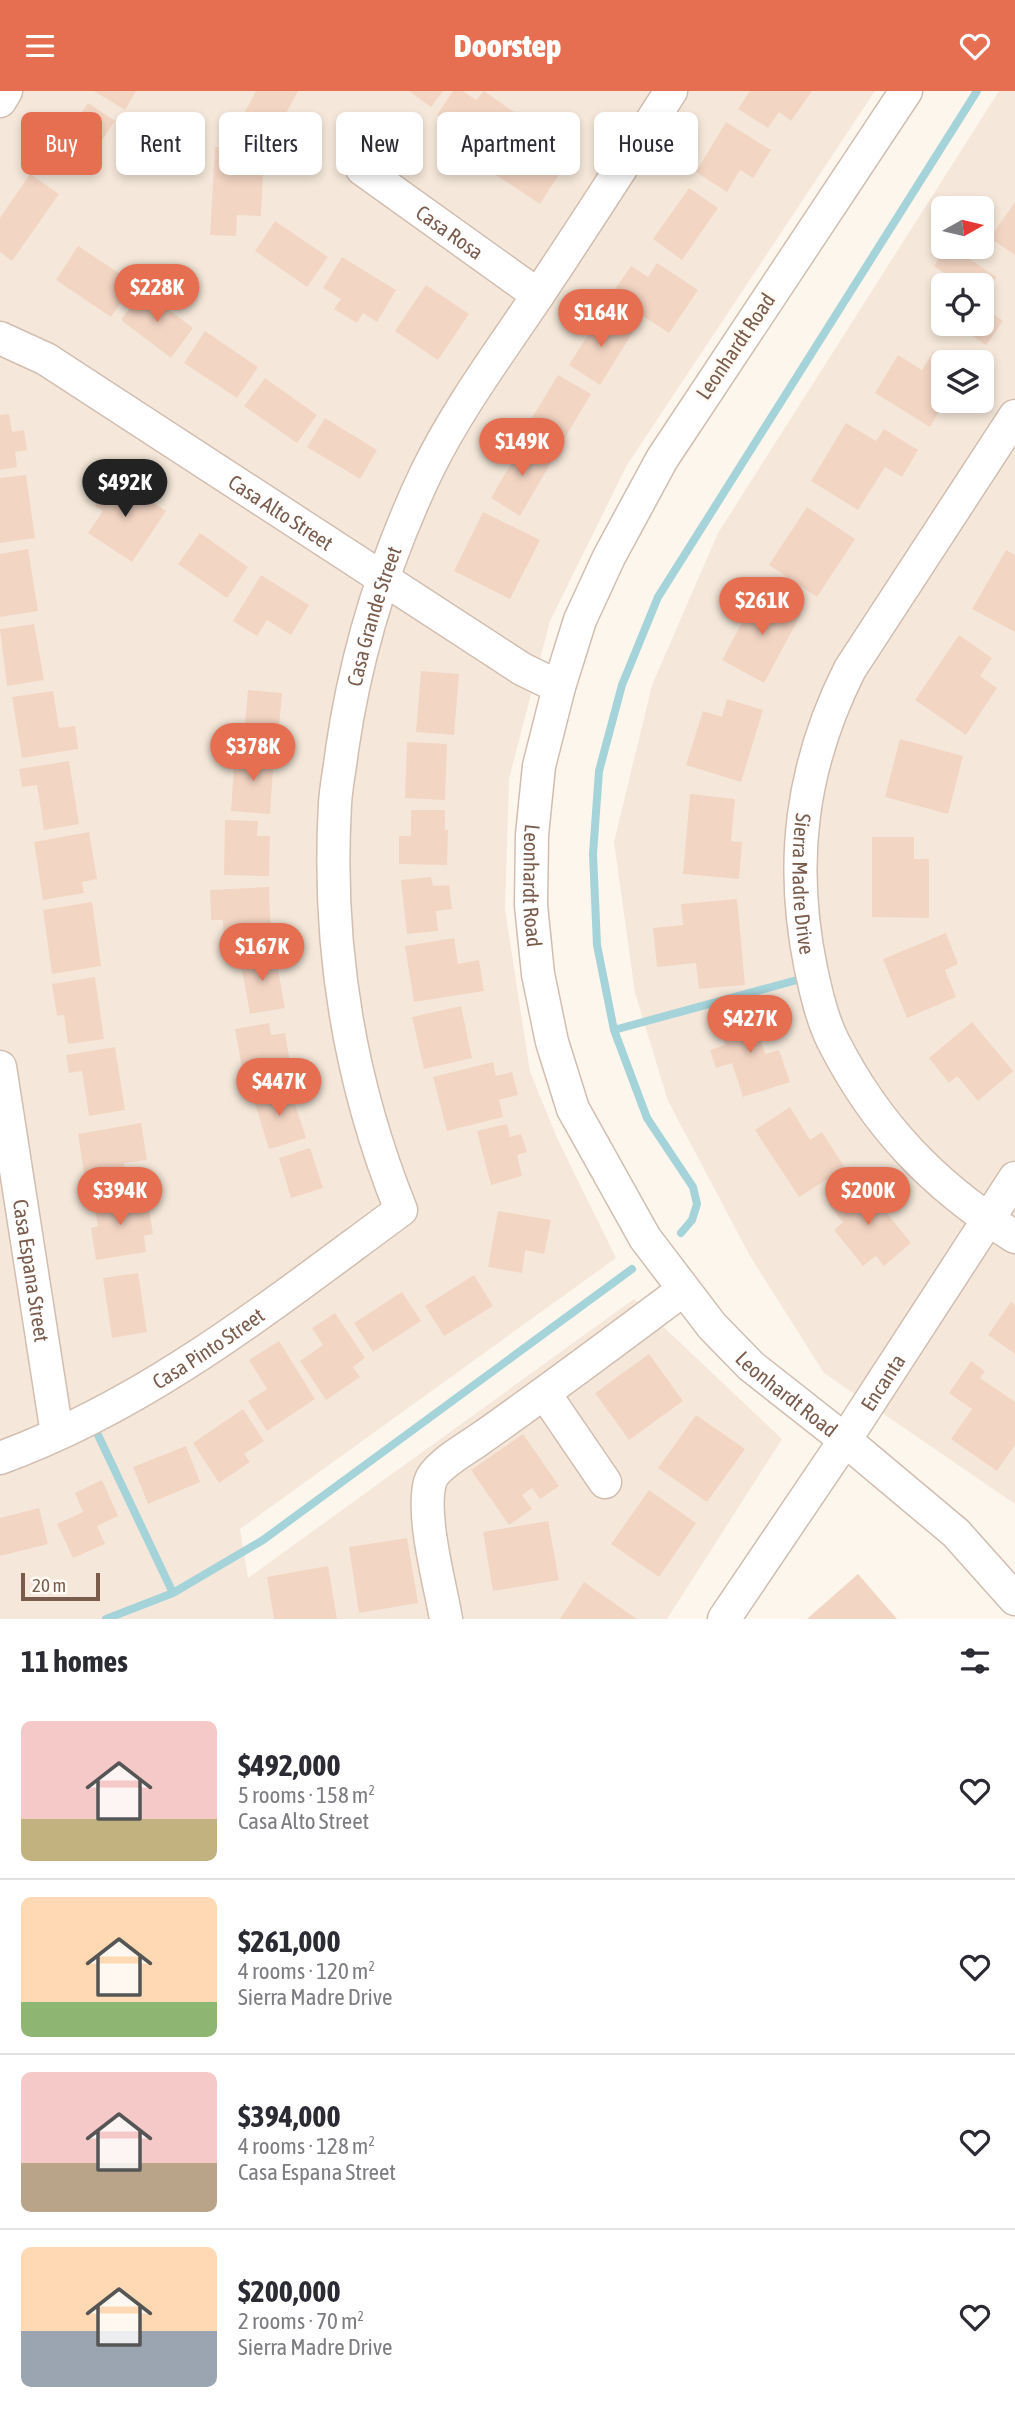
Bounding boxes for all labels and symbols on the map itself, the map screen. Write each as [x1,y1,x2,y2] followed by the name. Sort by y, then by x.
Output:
[931,196,994,259] north arrow
[412,200,488,264] street label: Casa Rosa
[108,265,206,324] pin: $228K
[691,288,779,404] street label: Leonhardt Road
[552,289,650,349] pin: $164K
[473,419,571,478] pin: $149K
[76,459,174,519] pin: $492K
[224,469,338,555] street label: Casa Alto Street
[342,543,406,688] street label: Casa Grande Street
[713,577,811,637] pin: $261K
[204,723,302,783] pin: $378K
[788,812,820,956] street label: Sierra Madre Drive
[519,823,547,948] street label: Leonhardt Road
[213,923,311,983] pin: $167K
[701,995,799,1055] pin: $427K
[230,1059,328,1118] pin: $447K
[71,1167,169,1227] pin: $394K
[819,1167,917,1227] pin: $200K
[9,1197,55,1344] street label: Casa Espana Street
[148,1302,269,1393] street label: Casa Pinto Street
[731,1346,842,1442] street label: Leonhardt Road
[855,1349,910,1415] street label: Encanta
[21,1570,100,1602] scale bar

